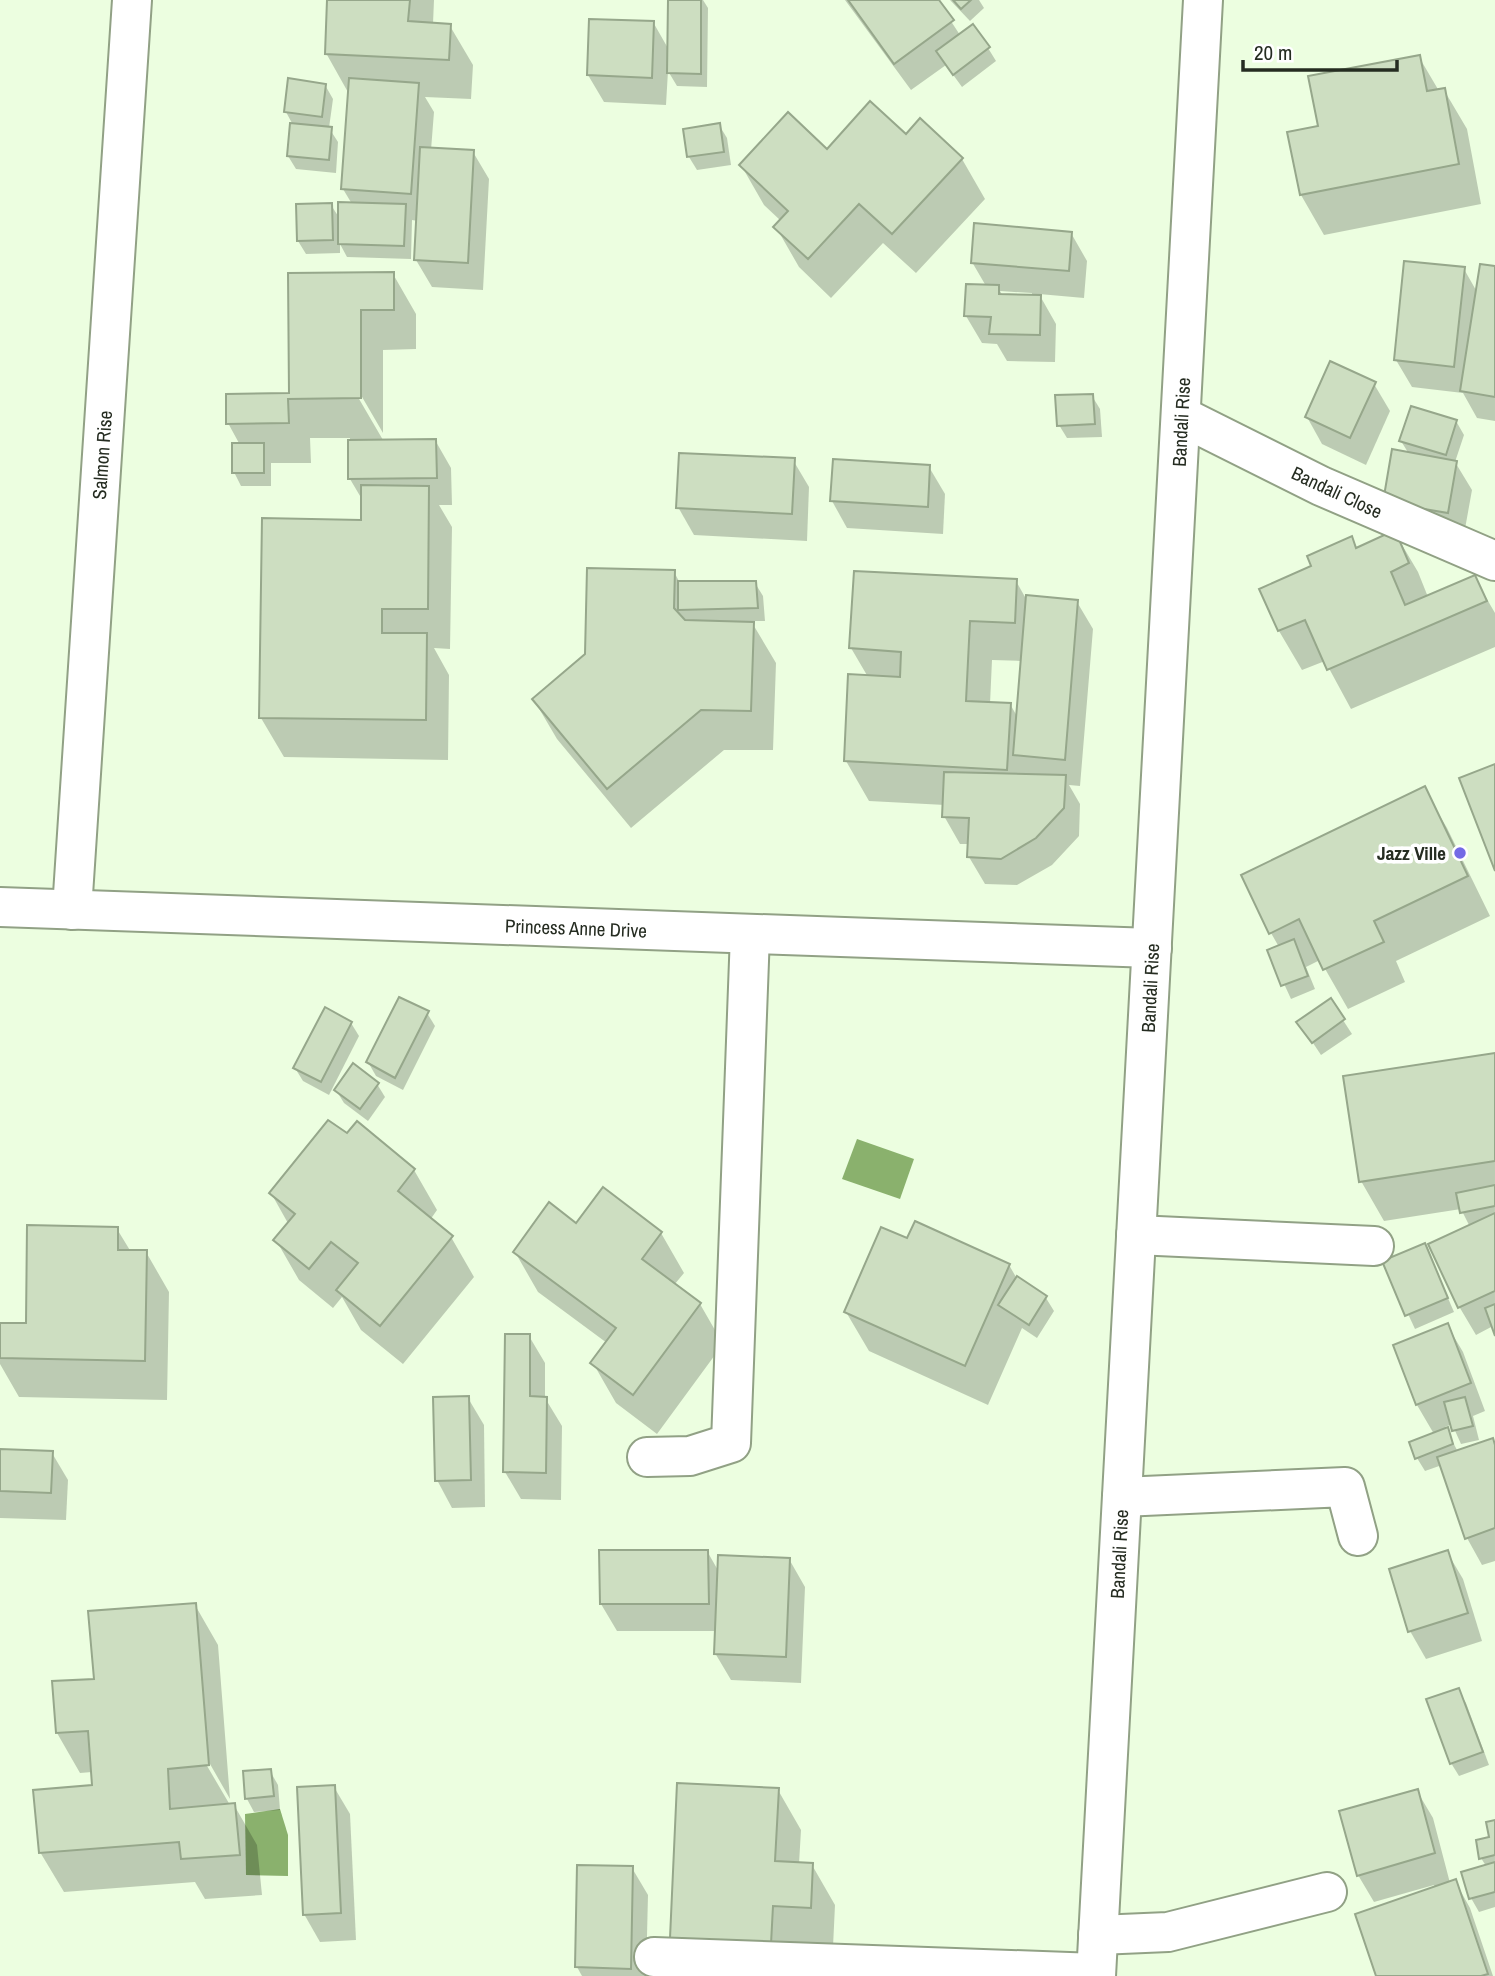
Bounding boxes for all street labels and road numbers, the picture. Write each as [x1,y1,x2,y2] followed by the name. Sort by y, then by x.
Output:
[1166,377,1196,467] street label: Bandali Rise
[86,410,118,500] street label: Salmon Rise
[1288,460,1386,524] street label: Bandali Close
[505,913,647,943] street label: Princess Anne Drive
[1135,943,1165,1033] street label: Bandali Rise
[1104,1509,1134,1599] street label: Bandali Rise

